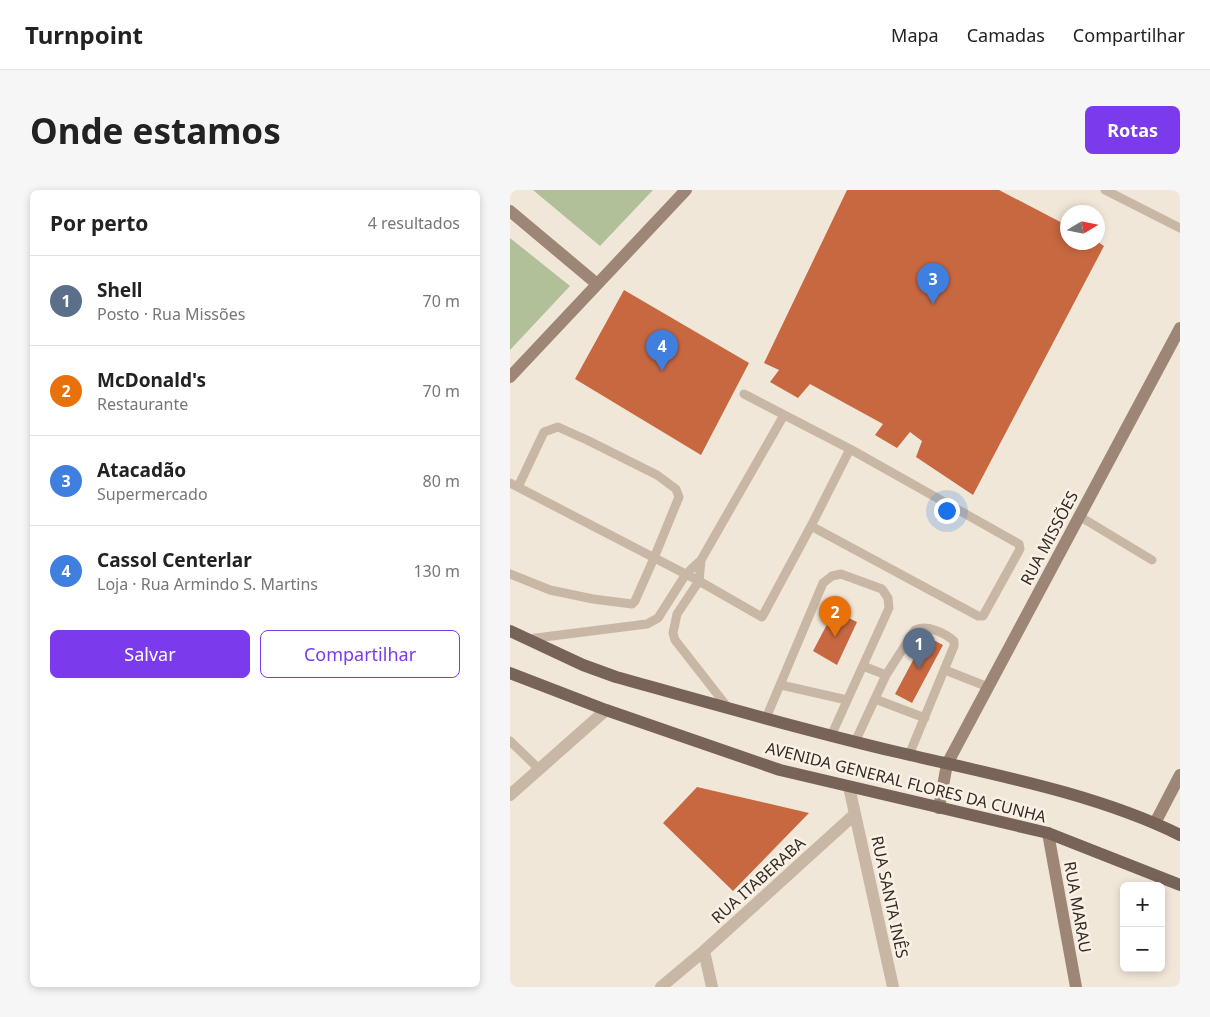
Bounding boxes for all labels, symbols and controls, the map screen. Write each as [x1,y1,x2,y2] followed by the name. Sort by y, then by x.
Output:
[25,18,143,51] text: Turnpoint
[891,23,939,47] text: Mapa
[967,23,1045,47] text: Camadas
[1073,23,1185,47] text: Compartilhar
[1085,106,1180,154] button: Rotas
[30,107,281,154] text: Onde estamos
[1060,205,1105,250] north arrow
[50,209,148,237] text: Por perto
[368,212,460,234] text: 4 resultados
[917,263,949,304] pin: 3
[97,277,143,303] text: Shell
[61,290,71,312] text: 1
[423,290,460,312] text: 70 m
[97,303,245,325] text: Posto · Rua Missões
[646,330,678,371] pin: 4
[97,367,206,393] text: McDonald's
[61,380,71,402] text: 2
[423,380,460,402] text: 70 m
[97,393,188,415] text: Restaurante
[97,457,186,483] text: Atacadão
[61,470,71,492] text: 3
[423,470,460,492] text: 80 m
[97,483,208,505] text: Supermercado
[1015,487,1083,589] street label: RUA MISSÕES
[934,498,960,524] your location
[97,547,252,573] text: Cassol Centerlar
[61,560,71,582] text: 4
[413,560,460,582] text: 130 m
[97,573,318,595] text: Loja · Rua Armindo S. Martins
[819,596,851,637] pin: 2
[903,628,935,669] pin: 1
[50,630,250,678] button: Salvar
[260,630,460,678] button: Compartilhar
[764,736,1049,828] street label: AVENIDA GENERAL FLORES DA CUNHA
[706,831,810,928] street label: RUA ITABERABA
[866,834,914,960] street label: RUA SANTA INÊS
[1059,860,1097,954] street label: RUA MARAU
[1120,882,1165,972] map controls
[1120,882,1165,927] button: +
[1120,927,1165,972] button: −

